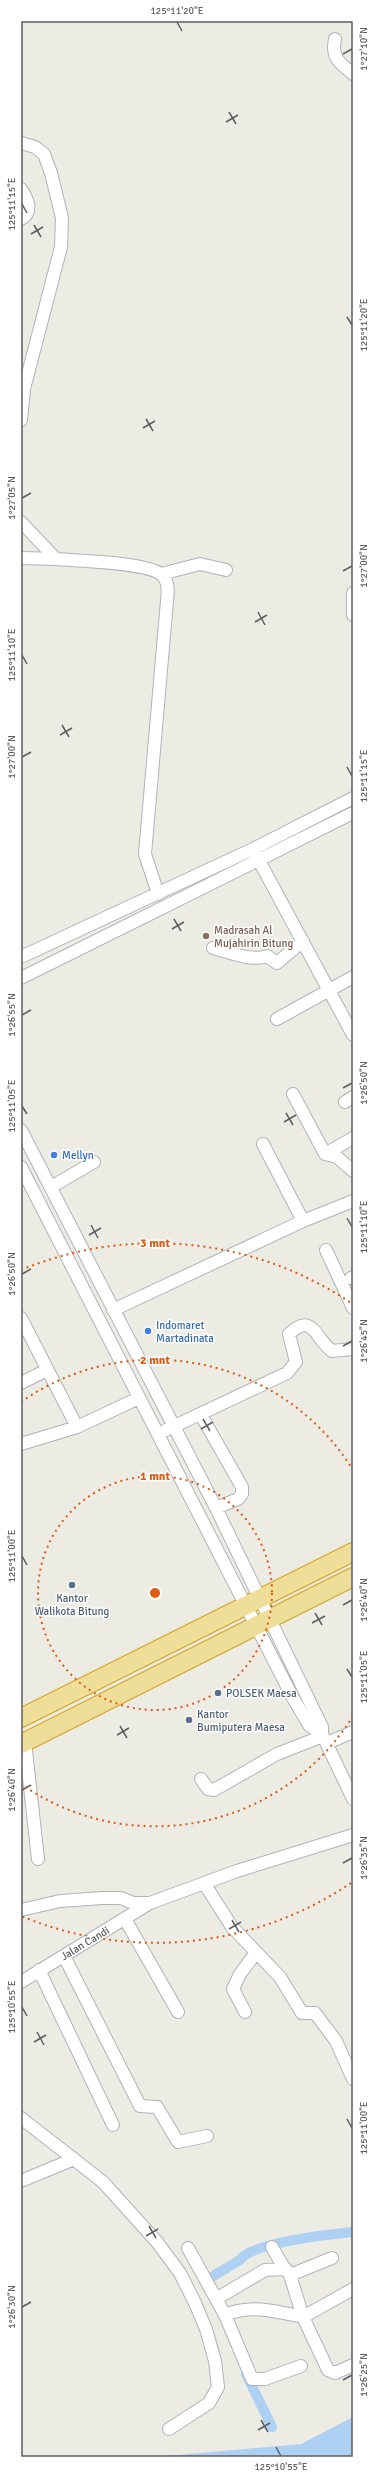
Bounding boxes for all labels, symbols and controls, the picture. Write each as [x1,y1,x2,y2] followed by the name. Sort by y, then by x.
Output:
[150,5,204,17] text: 125°11'20"E
[358,27,370,71] text: 1°27'10"N
[6,177,18,231] text: 125°11'15"E
[358,298,370,352] text: 125°11'20"E
[6,476,18,520] text: 1°27'05"N
[358,544,370,588] text: 1°27'00"N
[6,628,18,682] text: 125°11'10"E
[6,735,18,779] text: 1°27'00"N
[358,749,370,803] text: 125°11'15"E
[214,924,294,950] place label: Madrasah Al Mujahirin Bitung
[201,931,211,941] marker: Madrasah Al Mujahirin Bitung
[6,993,18,1037] text: 1°26'55"N
[358,1061,370,1105] text: 1°26'50"N
[6,1079,18,1133] text: 125°11'05"E
[62,1149,94,1162] place label: Mellyn
[49,1150,59,1160] marker: Mellyn
[358,1200,370,1254] text: 125°11'10"E
[140,1236,170,1251] text: 3 mnt
[6,1252,18,1296] text: 1°26'50"N
[156,1319,214,1345] place label: Indomaret Martadinata
[358,1319,370,1363] text: 1°26'45"N
[143,1326,153,1336] marker: Indomaret Martadinata
[140,1353,170,1368] text: 2 mnt
[140,1469,170,1484] text: 1 mnt
[6,1529,18,1583] text: 125°11'00"E
[358,1578,370,1622] text: 1°26'40"N
[67,1580,77,1590] marker: Kantor Walikota Bitung
[148,1586,162,1600] centre of rings
[35,1592,110,1618] place label: Kantor Walikota Bitung
[358,1650,370,1704] text: 125°11'05"E
[226,1687,297,1700] place label: POLSEK Maesa
[213,1688,223,1698] marker: POLSEK Maesa
[197,1708,285,1734] place label: Kantor Bumiputera Maesa
[184,1715,194,1725] marker: Kantor Bumiputera Maesa
[6,1768,18,1812] text: 1°26'40"N
[358,1836,370,1880] text: 1°26'35"N
[59,1924,112,1963] street label: Jalan Candi
[6,1980,18,2034] text: 125°10'55"E
[358,2101,370,2155] text: 125°11'00"E
[6,2285,18,2329] text: 1°26'30"N
[358,2353,370,2397] text: 1°26'25"N
[254,2461,308,2473] text: 125°10'55"E

